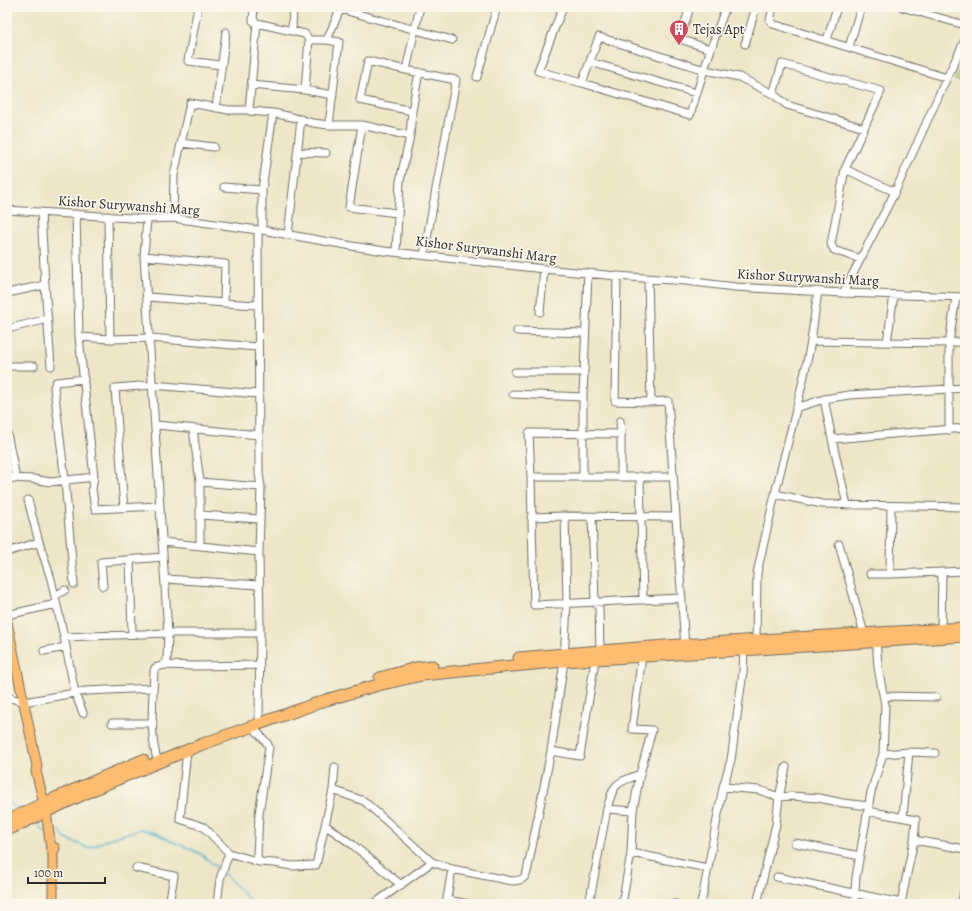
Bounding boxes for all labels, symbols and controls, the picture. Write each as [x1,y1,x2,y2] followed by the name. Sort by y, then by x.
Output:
[668,18,690,46] building icon: Tejas Apt
[693,20,745,39] place label: Tejas Apt
[57,191,200,220] street label: Kishor Surywanshi Marg
[414,231,558,268] street label: Kishor Surywanshi Marg
[737,264,879,291] street label: Kishor Surywanshi Marg
[28,859,105,885] scale bar
[34,865,63,881] text: 100 m

